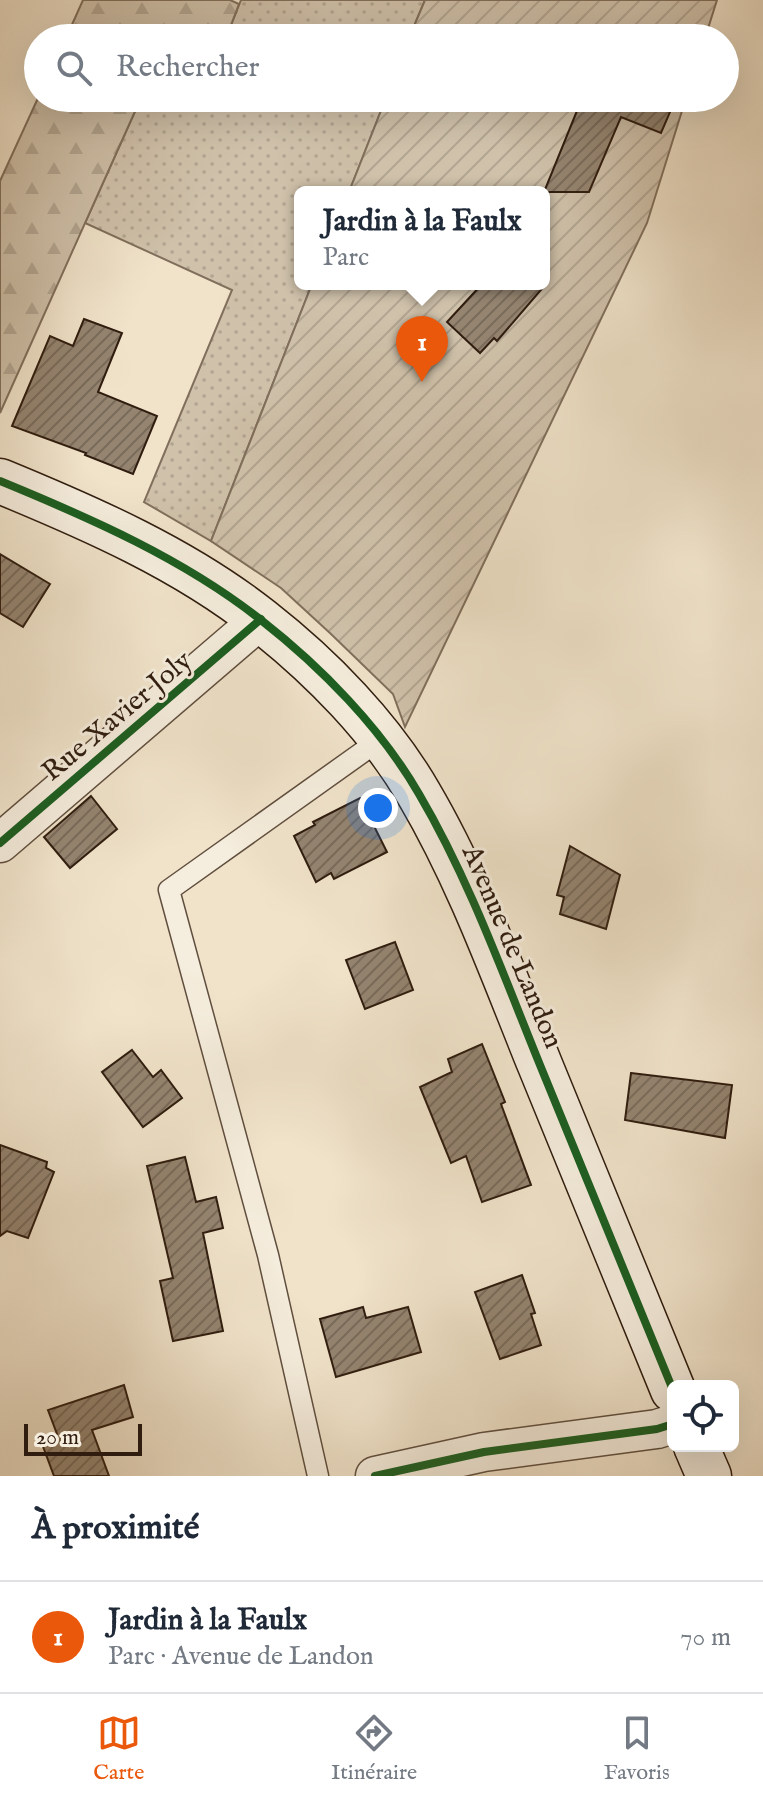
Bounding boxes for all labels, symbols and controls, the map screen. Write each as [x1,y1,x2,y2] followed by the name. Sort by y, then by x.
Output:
[24,24,739,112] search box
[52,46,96,90] icon: search
[116,49,260,87] text: Rechercher
[294,186,550,290] popup
[322,203,522,241] text: Jardin à la Faulx
[322,241,369,274] text: Parc
[396,316,448,382] pin: 1
[36,644,200,790] street label: Rue Xavier Joly
[358,788,398,828] your location
[453,839,570,1054] street label: Avenue de Landon
[667,1380,739,1452] map controls
[667,1380,739,1452] button: locate
[24,1420,142,1456] scale bar
[36,1424,79,1452] text: 20 m
[32,1507,199,1550] text: À proximité
[108,1602,307,1640] text: Jardin à la Faulx
[53,1621,63,1654] text: 1
[680,1621,731,1654] text: 70 m
[108,1640,374,1673] text: Parc · Avenue de Landon
[93,1711,144,1787] tab: Carte
[331,1711,417,1787] tab: Itinéraire
[604,1711,670,1787] tab: Favoris

